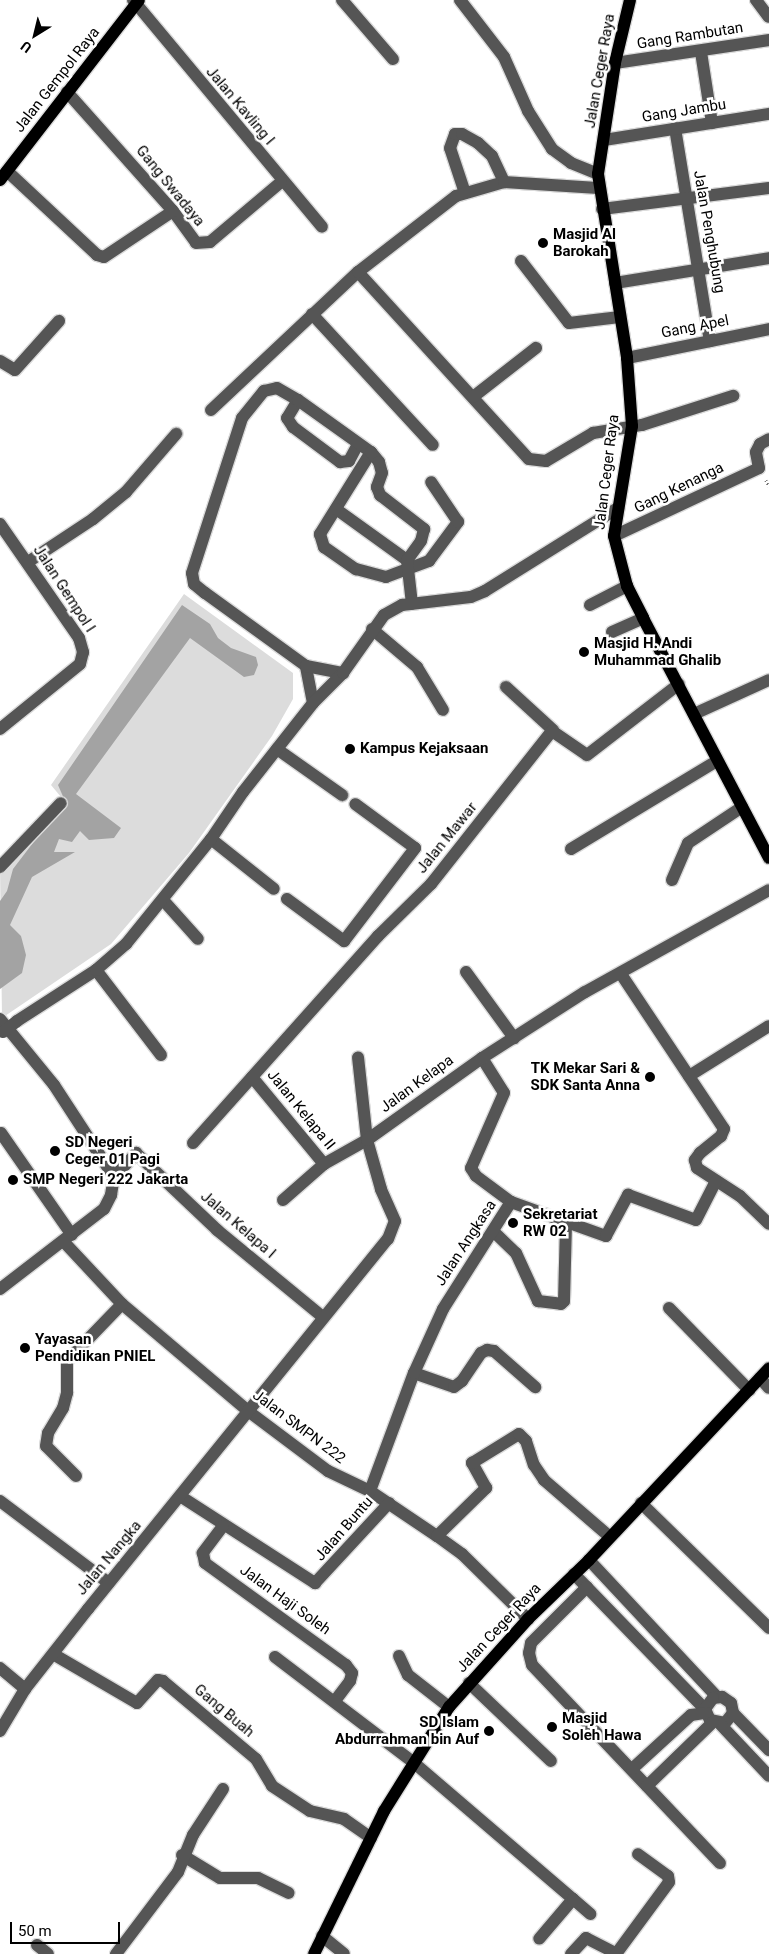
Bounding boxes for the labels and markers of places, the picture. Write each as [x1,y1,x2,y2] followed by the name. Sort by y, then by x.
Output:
[553,225,616,260] place label: Masjid Al Barokah
[537,237,549,249] marker: Masjid Al Barokah
[594,634,721,669] place label: Masjid H. Andi Muhammad Ghalib
[578,646,590,658] marker: Masjid H. Andi Muhammad Ghalib
[360,740,488,758] place label: Kampus Kejaksaan
[344,743,356,755] marker: Kampus Kejaksaan
[531,1059,640,1094] place label: TK Mekar Sari & SDK Santa Anna
[644,1071,656,1083] marker: TK Mekar Sari & SDK Santa Anna
[65,1133,160,1168] place label: SD Negeri Ceger 01 Pagi
[49,1145,61,1157] marker: SD Negeri Ceger 01 Pagi
[23,1171,188,1189] place label: SMP Negeri 222 Jakarta
[7,1174,19,1186] marker: SMP Negeri 222 Jakarta
[523,1205,597,1240] place label: Sekretariat RW 02
[507,1217,519,1229] marker: Sekretariat RW 02
[35,1330,155,1365] place label: Yayasan Pendidikan PNIEL
[19,1342,31,1354] marker: Yayasan Pendidikan PNIEL
[562,1709,642,1744] place label: Masjid Soleh Hawa
[335,1713,479,1748] place label: SD Islam Abdurrahman bin Auf
[546,1721,558,1733] marker: Masjid Soleh Hawa
[483,1725,495,1737] marker: SD Islam Abdurrahman bin Auf

